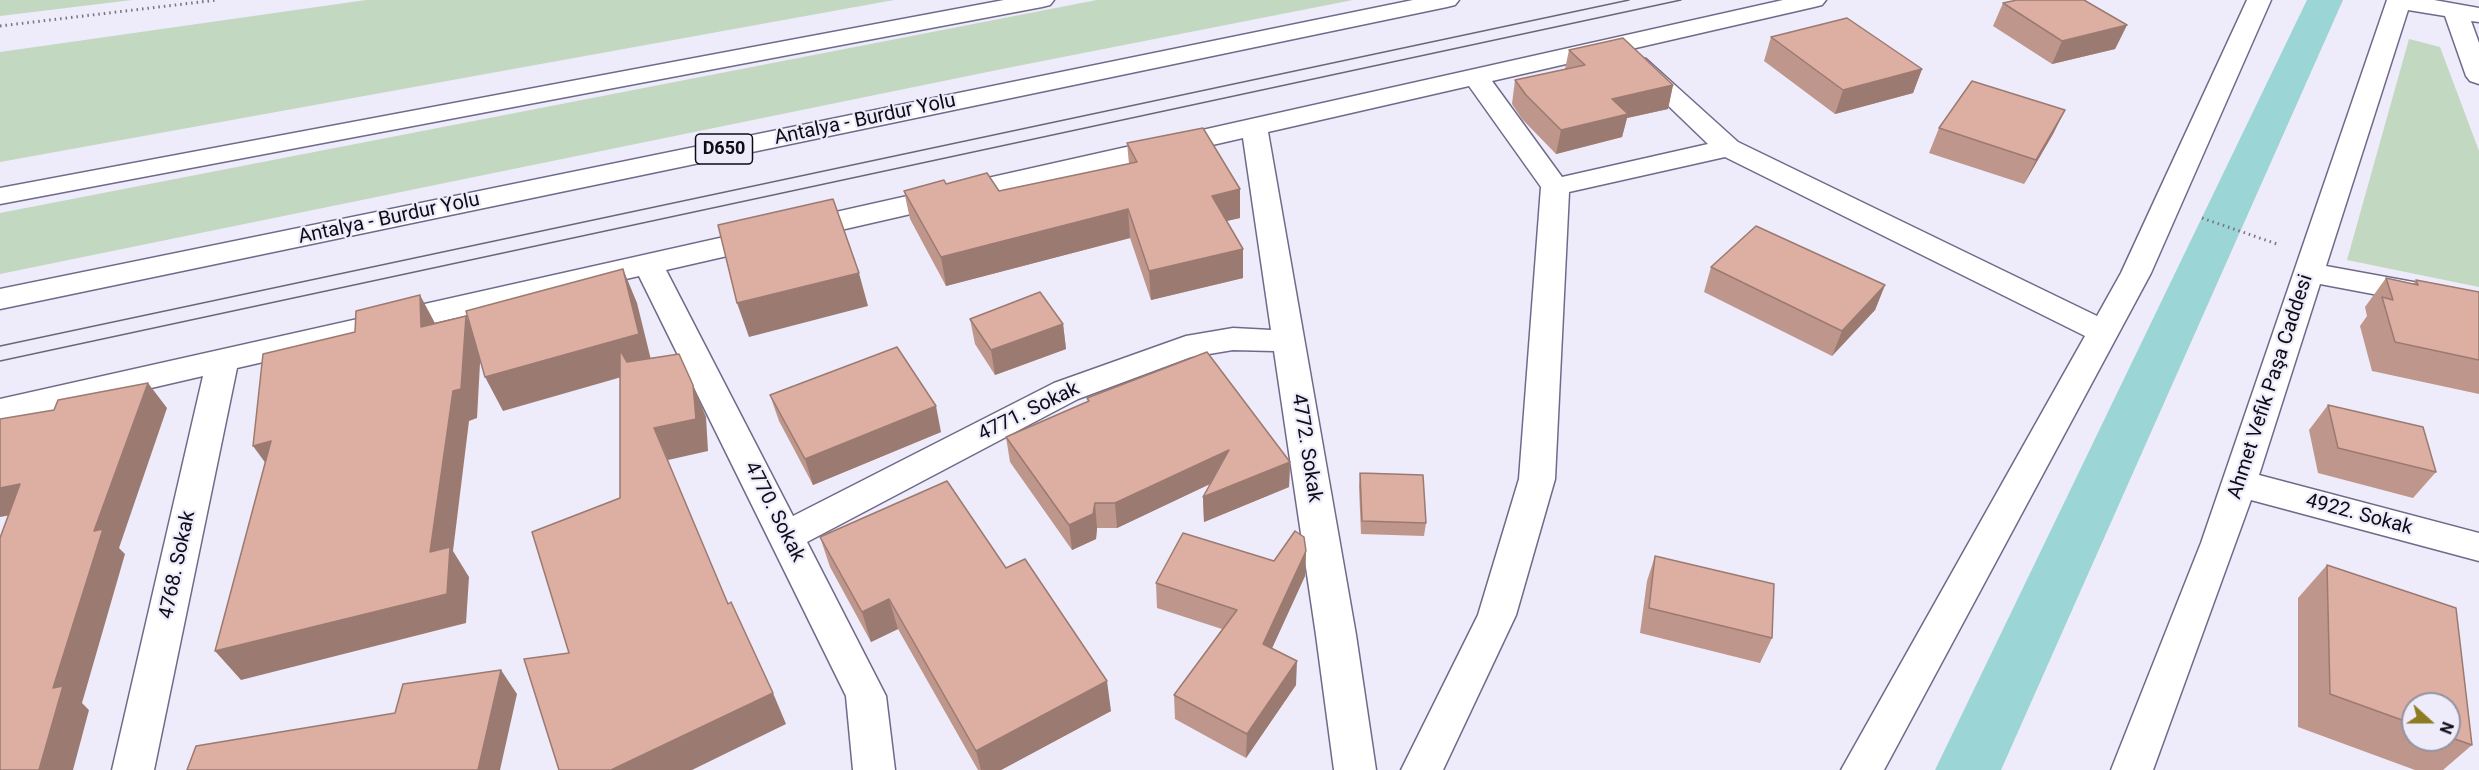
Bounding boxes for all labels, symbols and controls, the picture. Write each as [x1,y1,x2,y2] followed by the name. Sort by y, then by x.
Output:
[772,89,958,151] street label: Antalya - Burdur Yolu
[696,134,752,164] road number: D650
[296,188,482,250] street label: Antalya - Burdur Yolu
[2223,272,2319,502] street label: Ahmet Vefik Paşa Caddesi
[974,377,1084,447] street label: 4771. Sokak
[1286,392,1326,504] street label: 4772. Sokak
[738,458,810,566] street label: 4770. Sokak
[2303,489,2415,541] street label: 4922. Sokak
[155,509,201,621] street label: 4768. Sokak
[2401,692,2461,752] north arrow
[2436,719,2457,737] text: N

